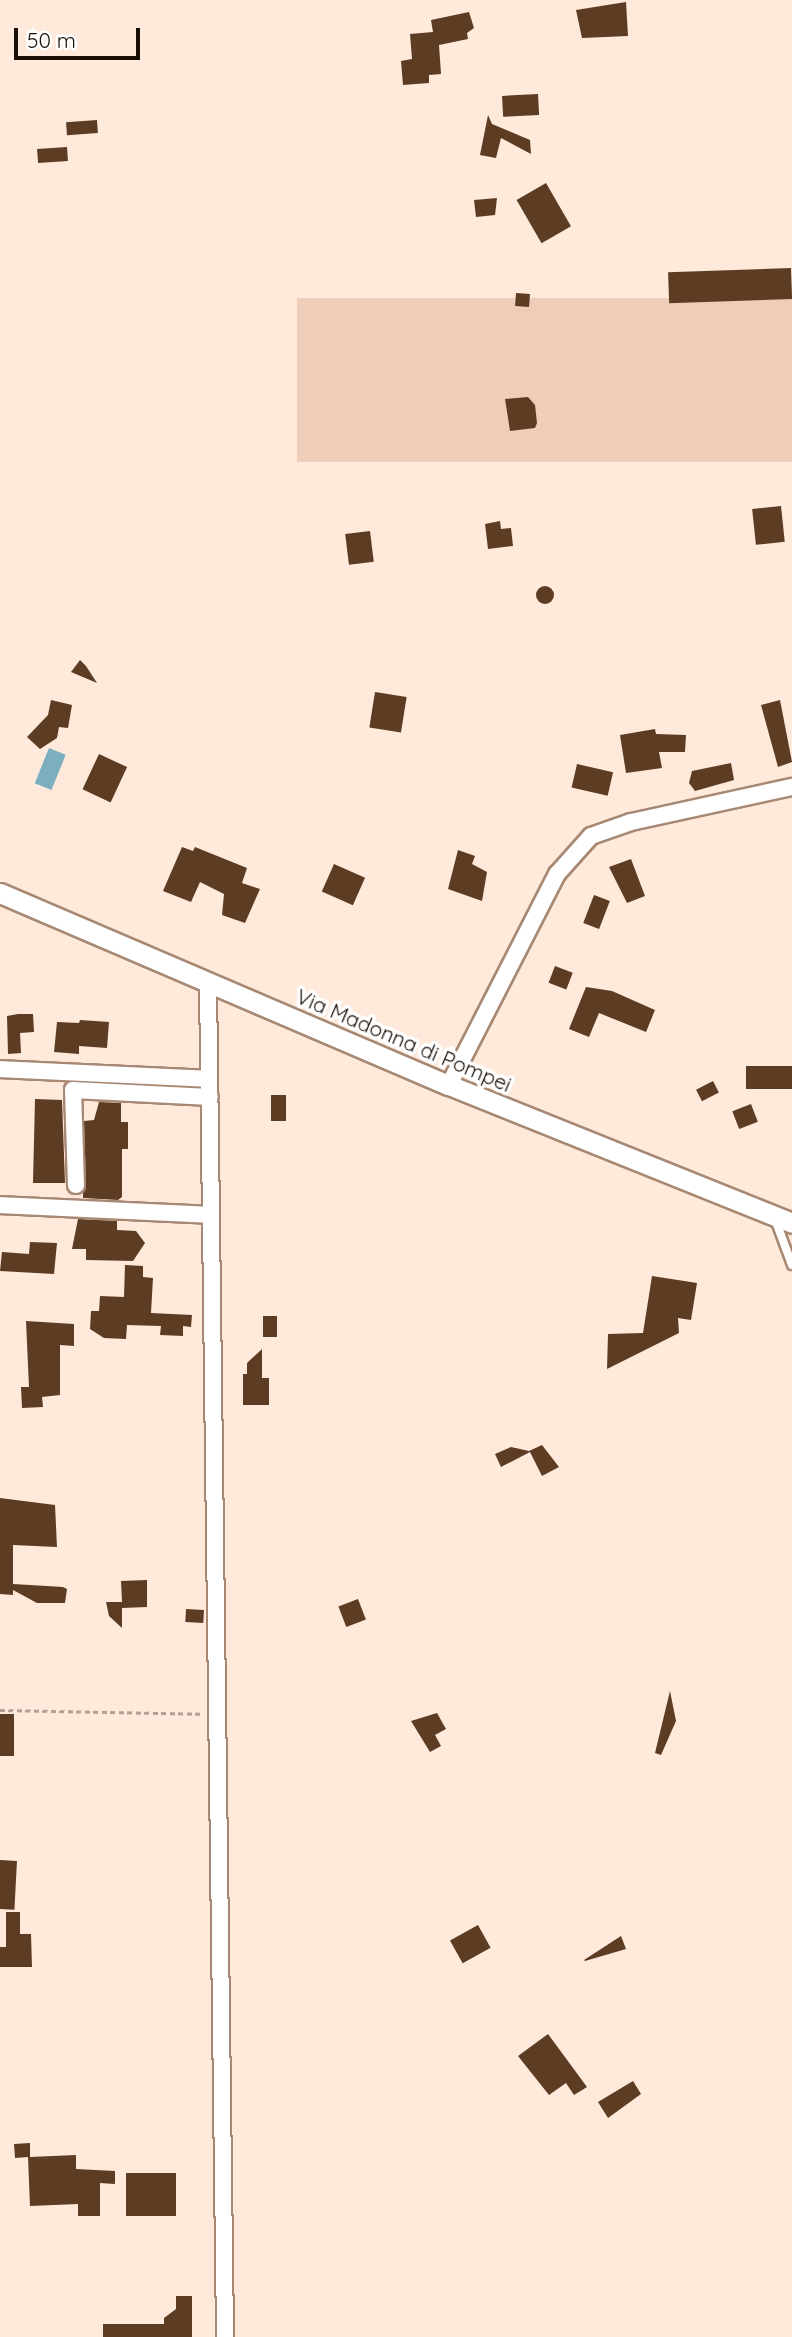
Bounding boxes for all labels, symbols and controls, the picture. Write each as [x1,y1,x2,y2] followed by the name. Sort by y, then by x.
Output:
[18,14,144,58] scale bar
[27,27,76,53] text: 50 m
[293,983,515,1097] street label: Via Madonna di Pompei

